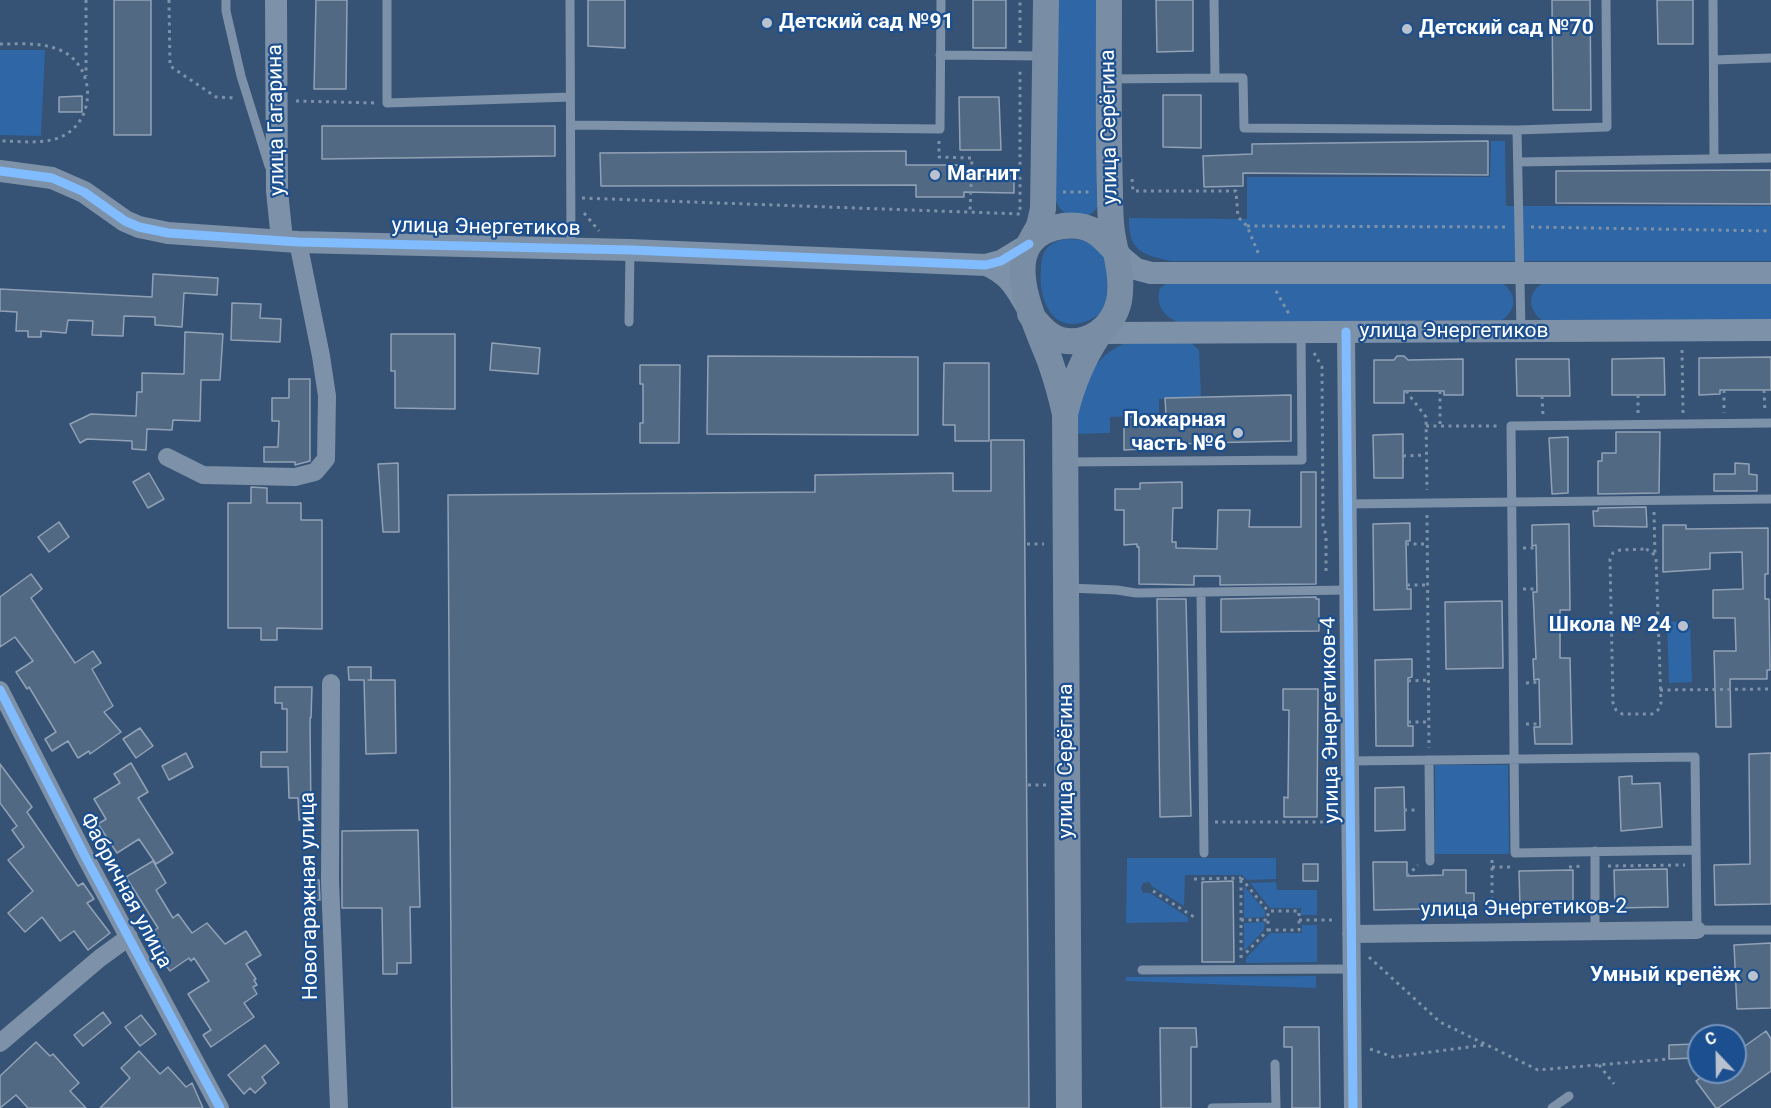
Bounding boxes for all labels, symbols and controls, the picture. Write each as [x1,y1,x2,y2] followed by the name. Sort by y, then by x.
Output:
[779,10,954,36] place label: Детский сад №91
[760,16,774,30] marker: Детский сад №91
[1419,16,1594,42] place label: Детский сад №70
[1400,22,1414,36] marker: Детский сад №70
[263,44,291,196] street label: улица Гагарина
[1096,49,1124,205] street label: улица Серёгина
[947,162,1020,188] place label: Магнит
[928,168,942,182] marker: Магнит
[391,214,581,242] street label: улица Энергетиков
[1359,319,1549,345] street label: улица Энергетиков
[1124,408,1226,458] place label: Пожарная часть №6
[1231,426,1245,440] marker: Пожарная часть №6
[1549,613,1671,639] place label: Школа № 24
[1317,616,1345,824] street label: улица Энергетиков-4
[1676,619,1690,633] marker: Школа № 24
[1054,683,1080,839] street label: улица Серёгина
[296,792,324,1000] street label: Новогаражная улица
[73,809,177,973] street label: Фабричная улица
[1420,895,1628,923] street label: улица Энергетиков-2
[1590,963,1741,989] place label: Умный крепёж
[1746,969,1760,983] marker: Умный крепёж
[1687,1024,1747,1084] north arrow
[1702,1028,1719,1049] text: С

